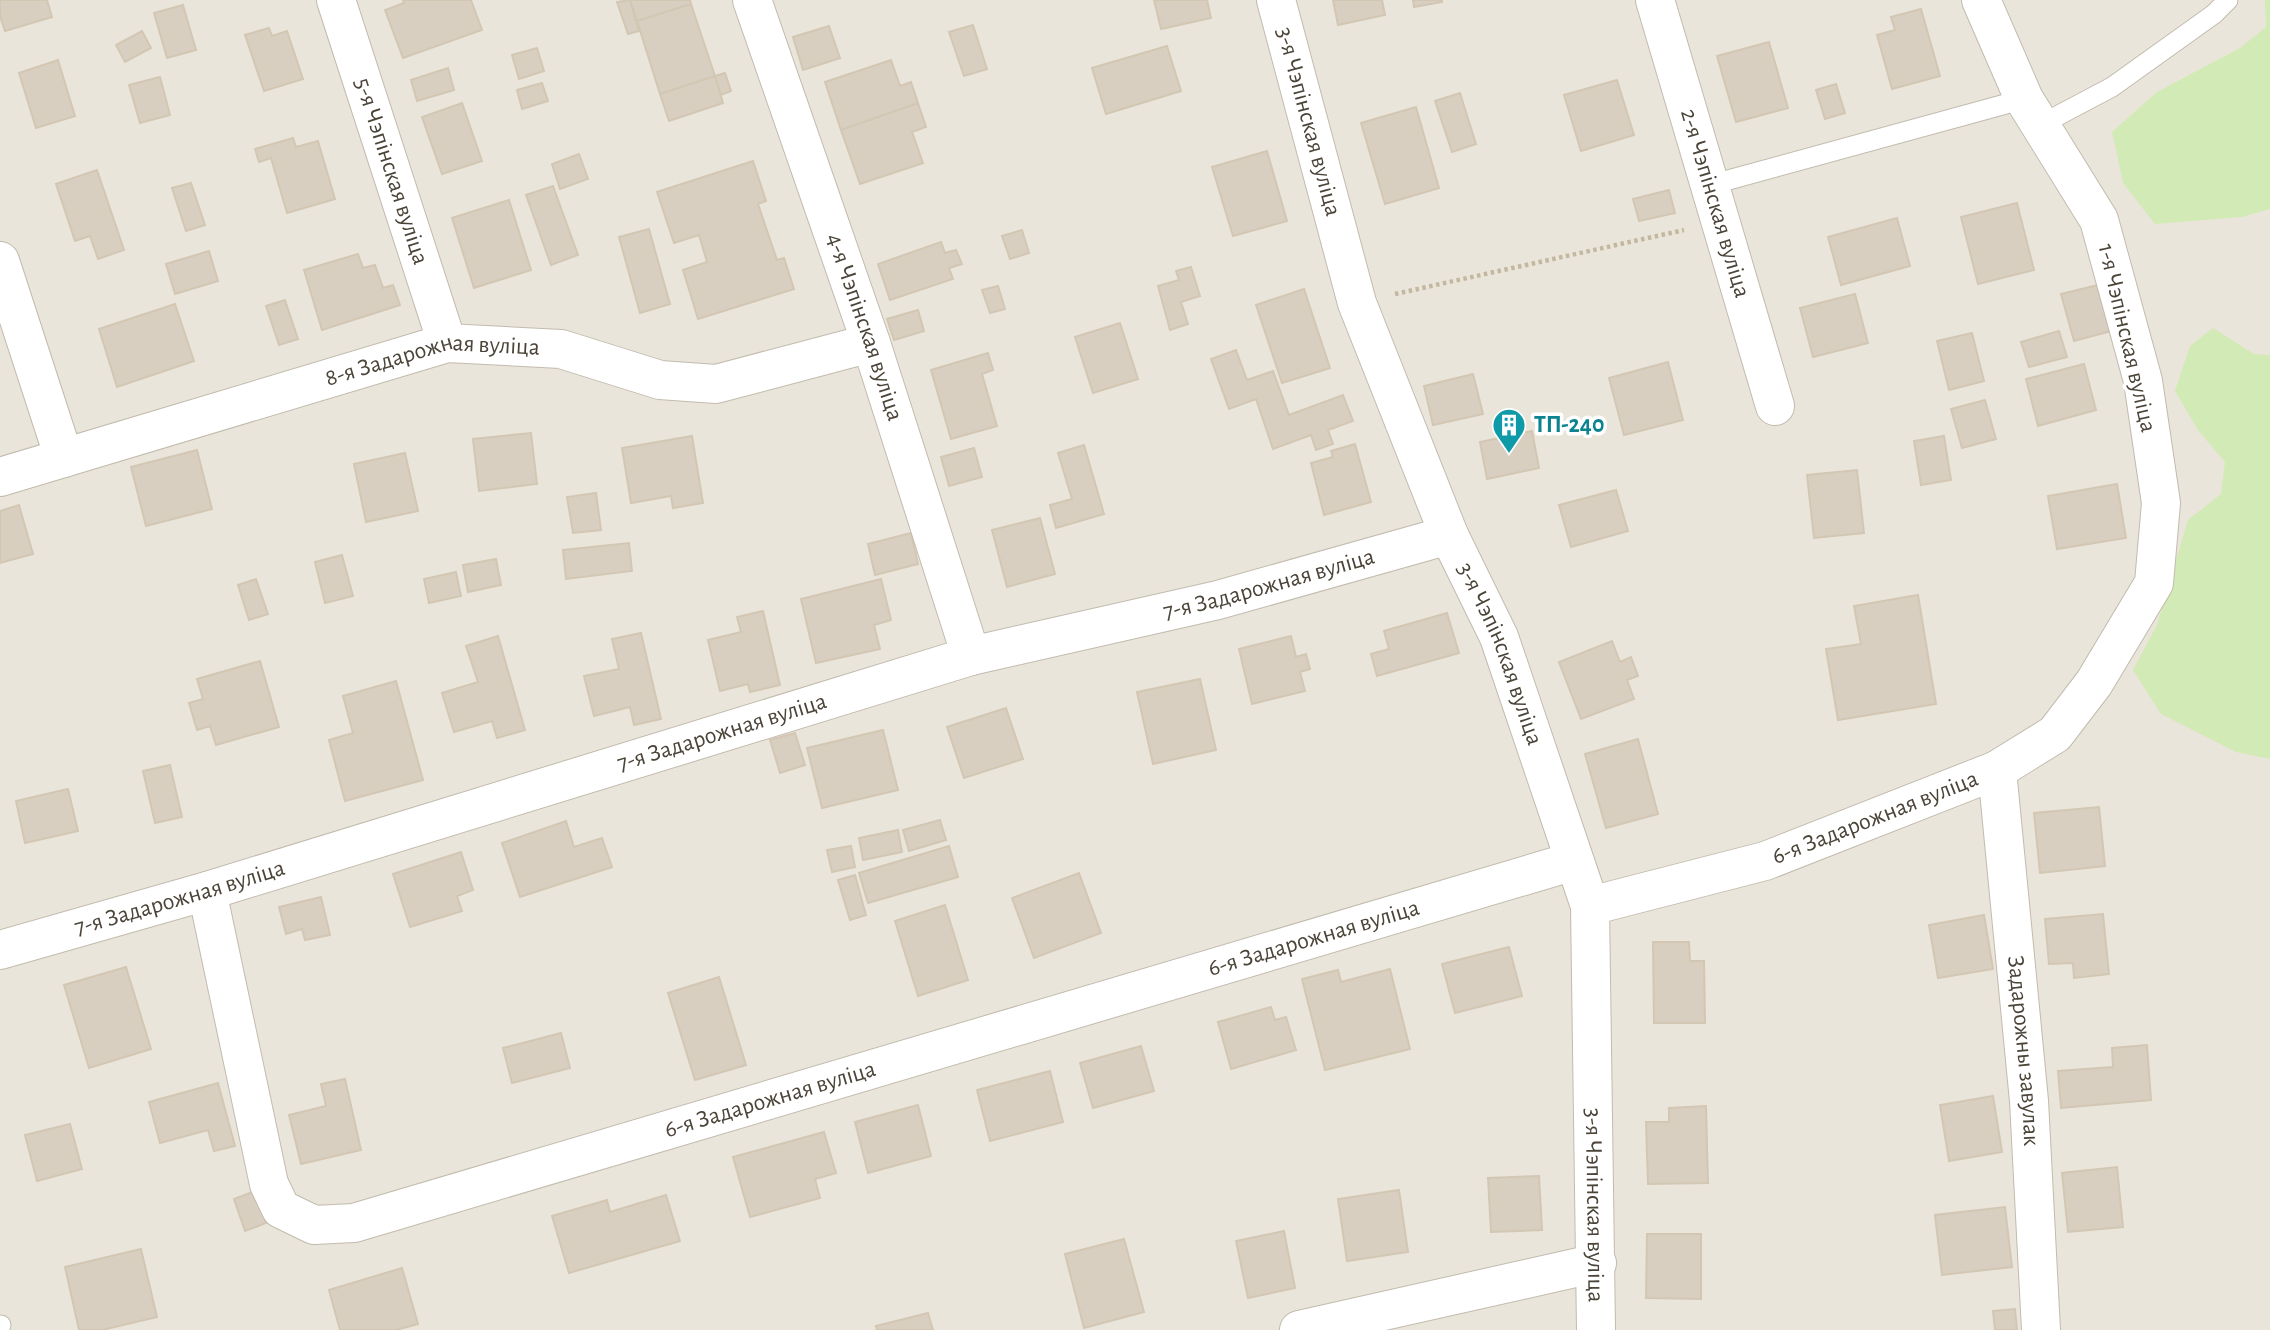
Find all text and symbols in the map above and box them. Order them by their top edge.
street label: 3-я Чэпінская вуліца [1272,25,1345,219]
street label: 5-я Чэпінская вуліца [350,75,433,268]
street label: 2-я Чэпінская вуліца [1676,106,1754,300]
street label: 4-я Чэпінская вуліца [822,230,907,424]
street label: 1-я Чэпінская вуліца [2094,241,2160,435]
street label: 8-я Задарожная вуліца [323,330,540,391]
building icon: ТП-240 [1490,406,1528,455]
place label: ТП-240 [1534,413,1604,437]
street label: 7-я Задарожная вуліца [1161,545,1377,624]
street label: 3-я Чэпінская вуліца [1453,559,1547,748]
street label: 7-я Задарожная вуліца [614,689,830,776]
street label: 6-я Задарожная вуліца [1769,767,1981,869]
street label: 7-я Задарожная вуліца [72,856,288,940]
street label: 6-я Задарожная вуліца [1205,896,1422,981]
street label: Задарожны завулак [2003,955,2043,1146]
street label: 6-я Задарожная вуліца [662,1057,879,1142]
street label: 3-я Чэпінская вуліца [1581,1108,1608,1303]

